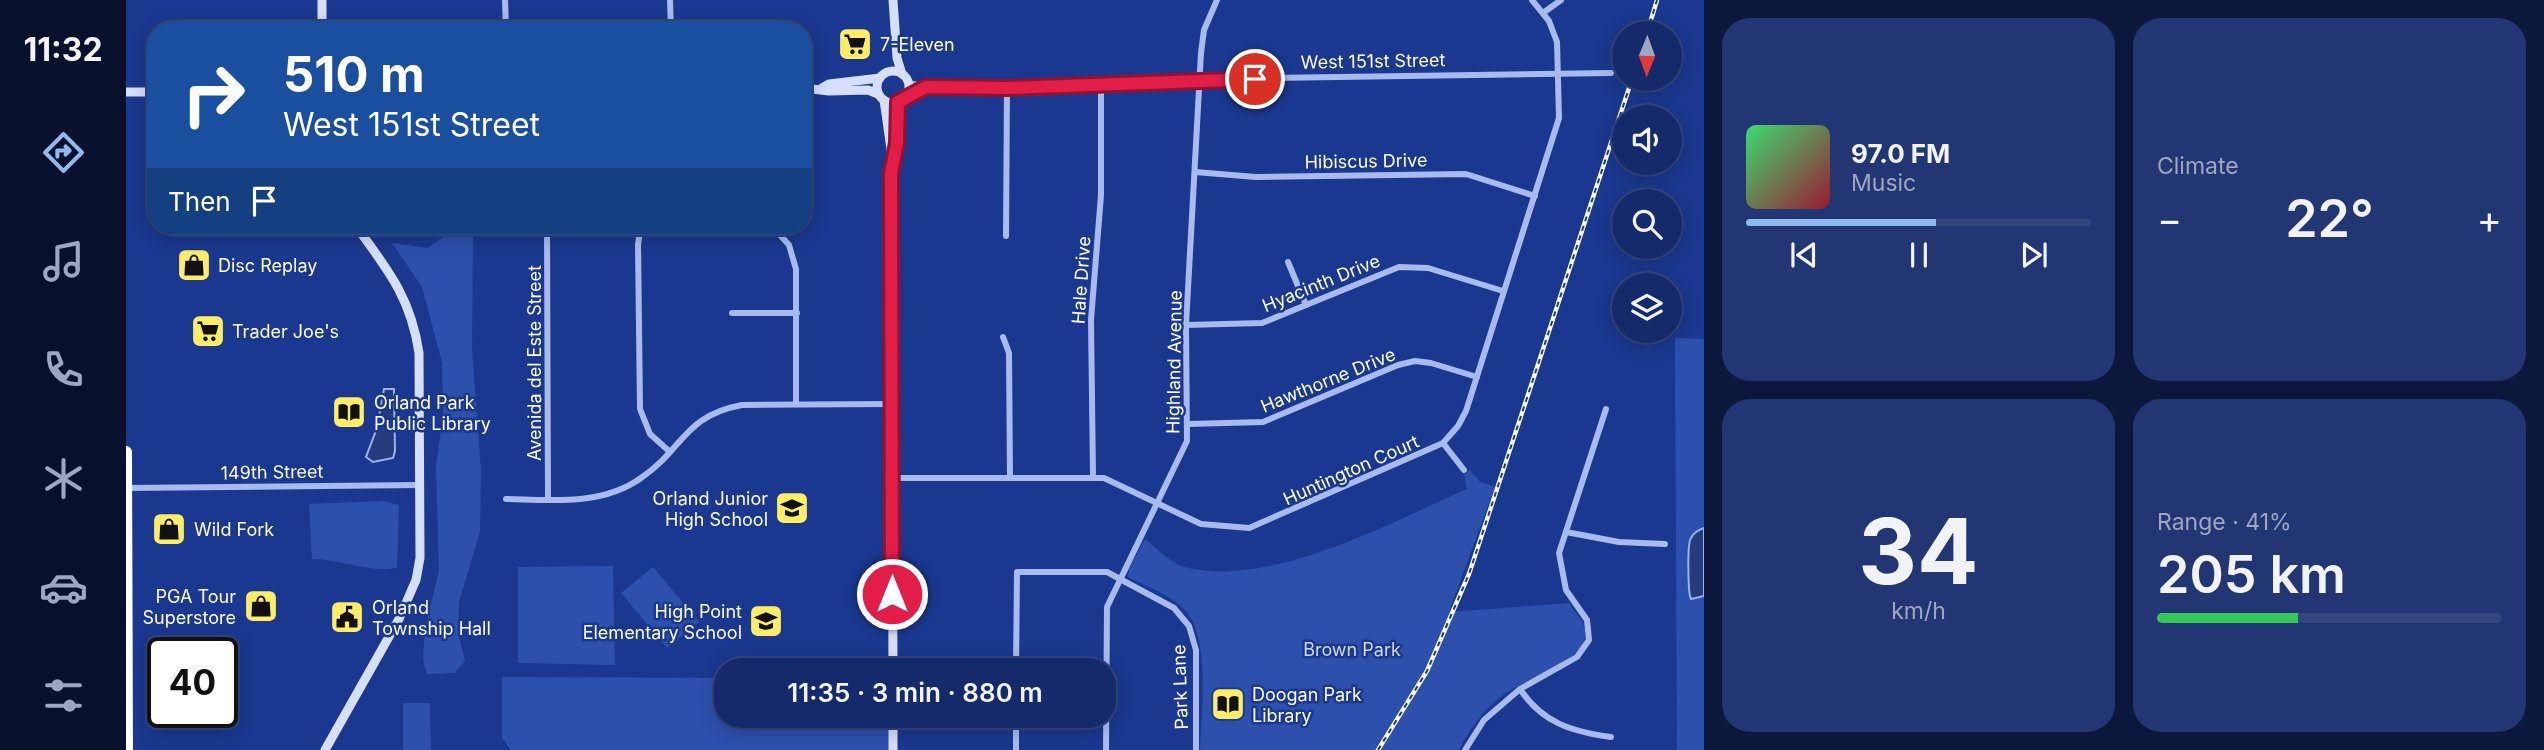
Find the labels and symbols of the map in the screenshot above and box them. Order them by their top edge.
north arrow [1612,21,1682,91]
supermarket icon: 7-Eleven [836,25,874,63]
place label: 7-Eleven [880,34,955,55]
pin [1225,49,1285,109]
street label: West 151st Street [1301,49,1446,73]
street label: Hibiscus Drive [1304,149,1428,173]
street label: Hale Drive [1067,235,1095,325]
shop icon: Disc Replay [175,246,213,284]
street label: Hyacinth Drive [1259,250,1383,316]
place label: Disc Replay [218,255,317,276]
street label: Avenida del Este Street [524,265,545,461]
street label: Highland Avenue [1162,290,1186,434]
supermarket icon: Trader Joe's [189,312,227,350]
place label: Trader Joe's [232,321,339,342]
street label: Hawthorne Drive [1258,343,1398,417]
place label: Orland Park Public Library [374,392,491,434]
library icon: Orland Park Public Library [330,393,368,431]
street label: Huntington Court [1280,431,1422,509]
street label: 149th Street [220,461,324,483]
place label: Orland Junior High School [653,488,768,530]
school or university icon: Orland Junior High School [773,489,811,527]
shop icon: Wild Fork [150,510,188,548]
place label: Wild Fork [194,519,274,540]
position arrow [855,557,929,631]
place label: PGA Tour Superstore [143,586,236,628]
shop icon: PGA Tour Superstore [242,587,280,625]
place label: Orland Township Hall [372,597,491,639]
public building icon: Orland Township Hall [328,598,366,636]
place label: High Point Elementary School [583,601,742,643]
school or university icon: High Point Elementary School [747,602,785,640]
speed limit sign: 40 [147,637,238,728]
park label: Brown Park [1303,639,1401,660]
street label: Park Lane [1168,644,1192,730]
place label: Doogan Park Library [1252,684,1362,726]
library icon: Doogan Park Library [1209,685,1247,723]

